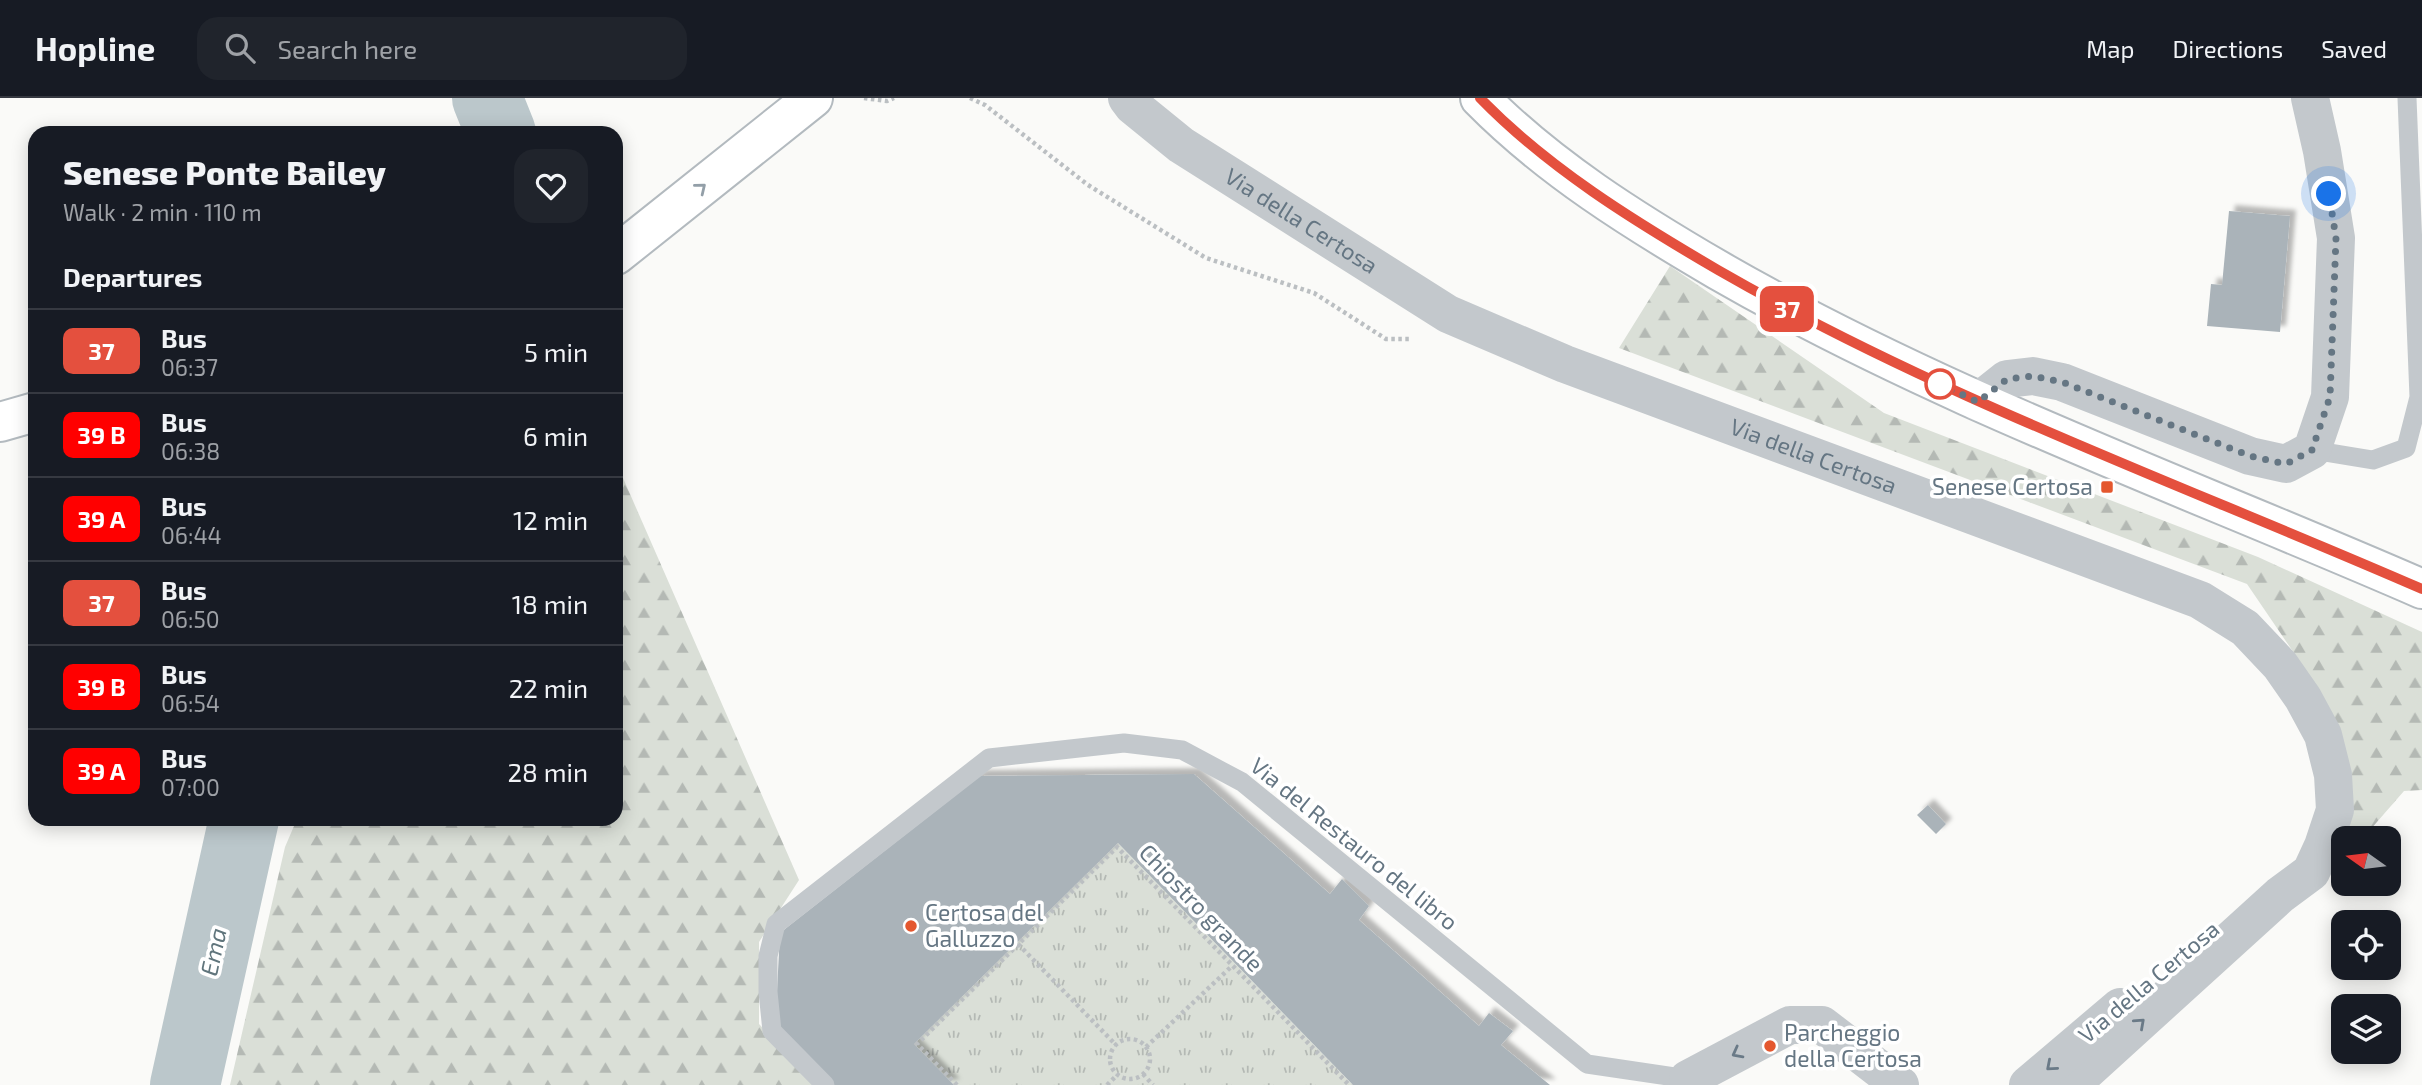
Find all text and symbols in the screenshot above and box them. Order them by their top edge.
search box [197,17,687,80]
text: Hopline [35,28,155,68]
icon: search [221,29,259,67]
text: Search here [277,33,417,64]
text: Map [2086,34,2134,63]
text: Directions [2172,34,2283,63]
text: Saved [2321,34,2387,63]
button: heart [514,149,588,223]
text: Senese Ponte Bailey [63,152,386,192]
street label: Via della Certosa [1220,161,1383,279]
your location [2311,176,2346,211]
one-way arrow [693,184,705,197]
text: Walk · 2 min · 110 m [63,198,262,226]
text: Departures [63,261,202,292]
line badge: 37 [1756,286,1818,332]
text: 37 [1774,294,1800,323]
text: Bus [161,322,207,353]
text: 37 [88,336,115,365]
text: 5 min [524,336,588,367]
text: 06:37 [161,353,218,381]
unlabelled marker [1925,369,1955,399]
text: Bus [161,406,207,437]
street label: Via della Certosa [1727,412,1901,499]
text: 39 B [77,420,126,449]
text: 6 min [523,420,588,451]
text: 06:38 [161,437,220,465]
place label: Senese Certosa [1932,472,2093,500]
marker: Senese Certosa [2099,479,2115,495]
text: Bus [161,490,207,521]
text: 39 A [77,504,126,533]
text: 12 min [513,504,588,535]
text: 06:44 [161,521,222,549]
text: Bus [161,574,207,605]
text: 37 [88,588,115,617]
text: 18 min [512,588,588,619]
text: 06:50 [161,605,220,633]
text: Bus [161,658,207,689]
text: 39 B [77,672,126,701]
text: 22 min [509,672,588,703]
text: 06:54 [161,689,220,717]
text: Bus [161,742,207,773]
street label: Via del Restauro del libro [1245,751,1464,936]
text: 39 A [77,756,126,785]
text: 28 min [507,756,588,787]
text: 07:00 [161,773,220,801]
north arrow [2331,826,2401,896]
map controls [2331,826,2401,1064]
street label: Chiostro grande [1134,838,1270,977]
place label: Certosa del Galluzzo [925,898,1043,952]
button: locate [2331,910,2401,980]
street label: Via della Certosa [2072,914,2224,1048]
marker: Certosa del Galluzzo [903,918,919,934]
water label: Ema [193,925,232,978]
button: layers [2331,994,2401,1064]
place label: Parcheggio della Certosa [1784,1018,1922,1072]
one-way arrow [2132,1018,2145,1031]
marker: Parcheggio della Certosa [1762,1038,1778,1054]
one-way arrow [1732,1045,1744,1058]
one-way arrow [2046,1058,2059,1070]

